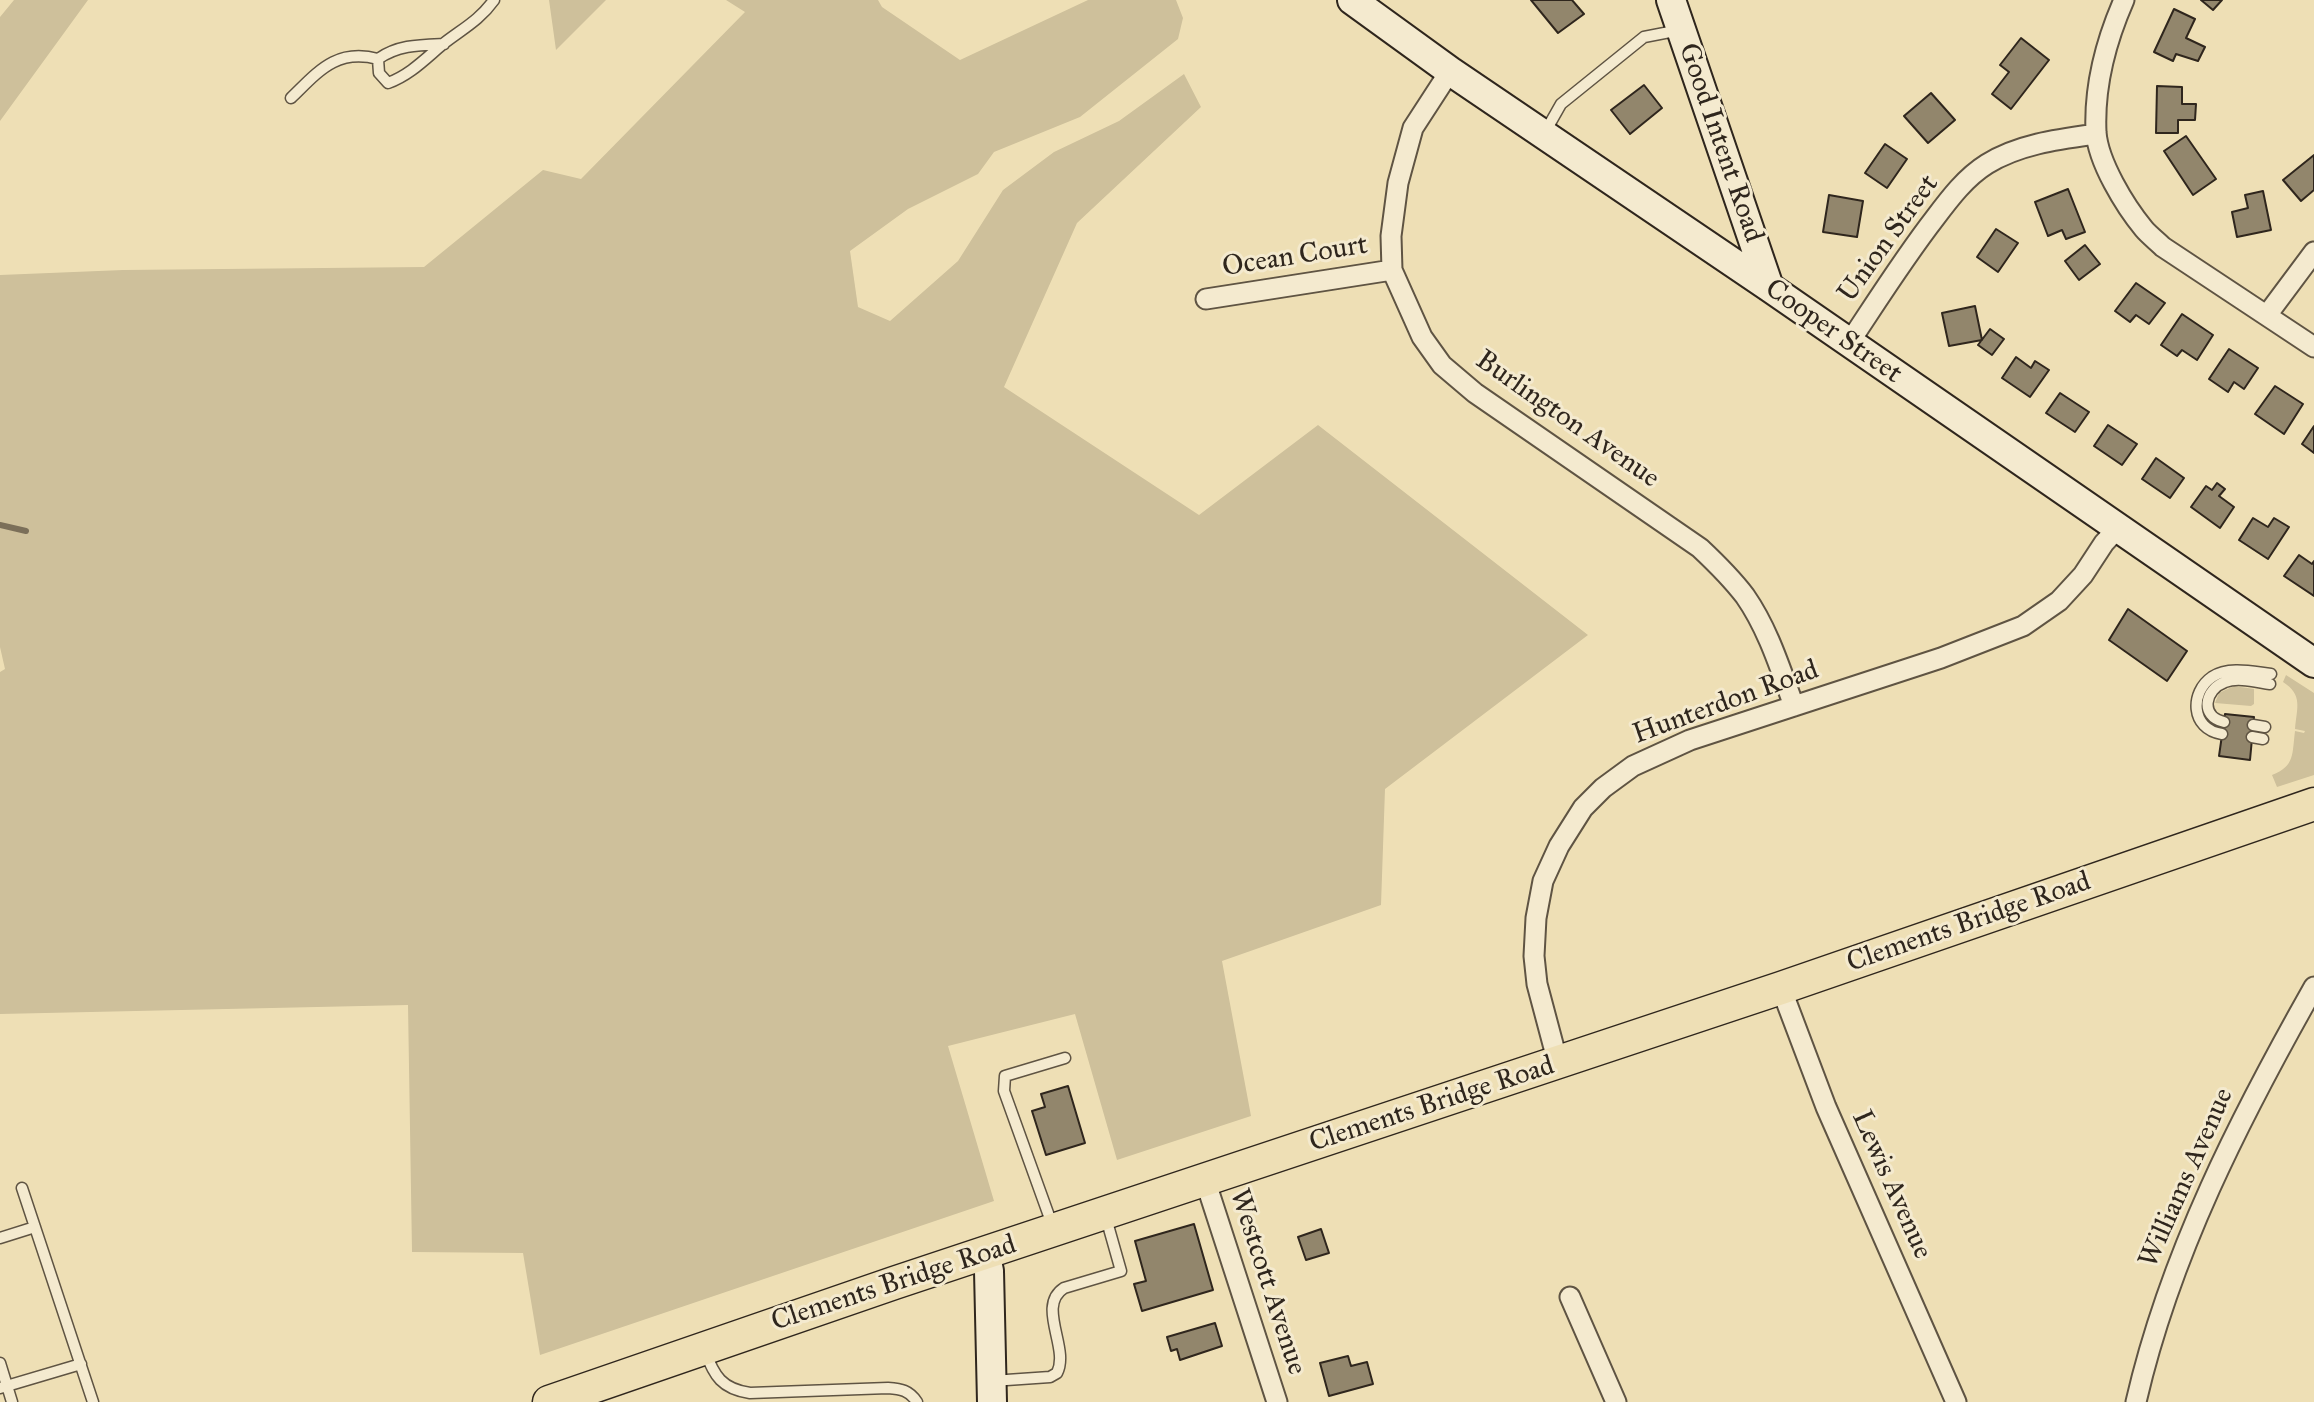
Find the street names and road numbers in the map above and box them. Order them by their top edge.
street label: Good Intent Road [1670,39,1770,247]
street label: Union Street [1832,169,1946,309]
street label: Ocean Court [1220,229,1370,285]
street label: Cooper Street [1758,272,1908,392]
street label: Burlington Avenue [1469,344,1665,496]
street label: Hunterdon Road [1629,654,1823,752]
street label: Clements Bridge Road [1843,866,2095,980]
street label: Clements Bridge Road [1305,1050,1559,1160]
street label: Williams Avenue [2132,1083,2242,1273]
street label: Lewis Avenue [1843,1106,1939,1264]
street label: Westcott Avenue [1221,1185,1313,1379]
street label: Clements Bridge Road [767,1229,1021,1339]

